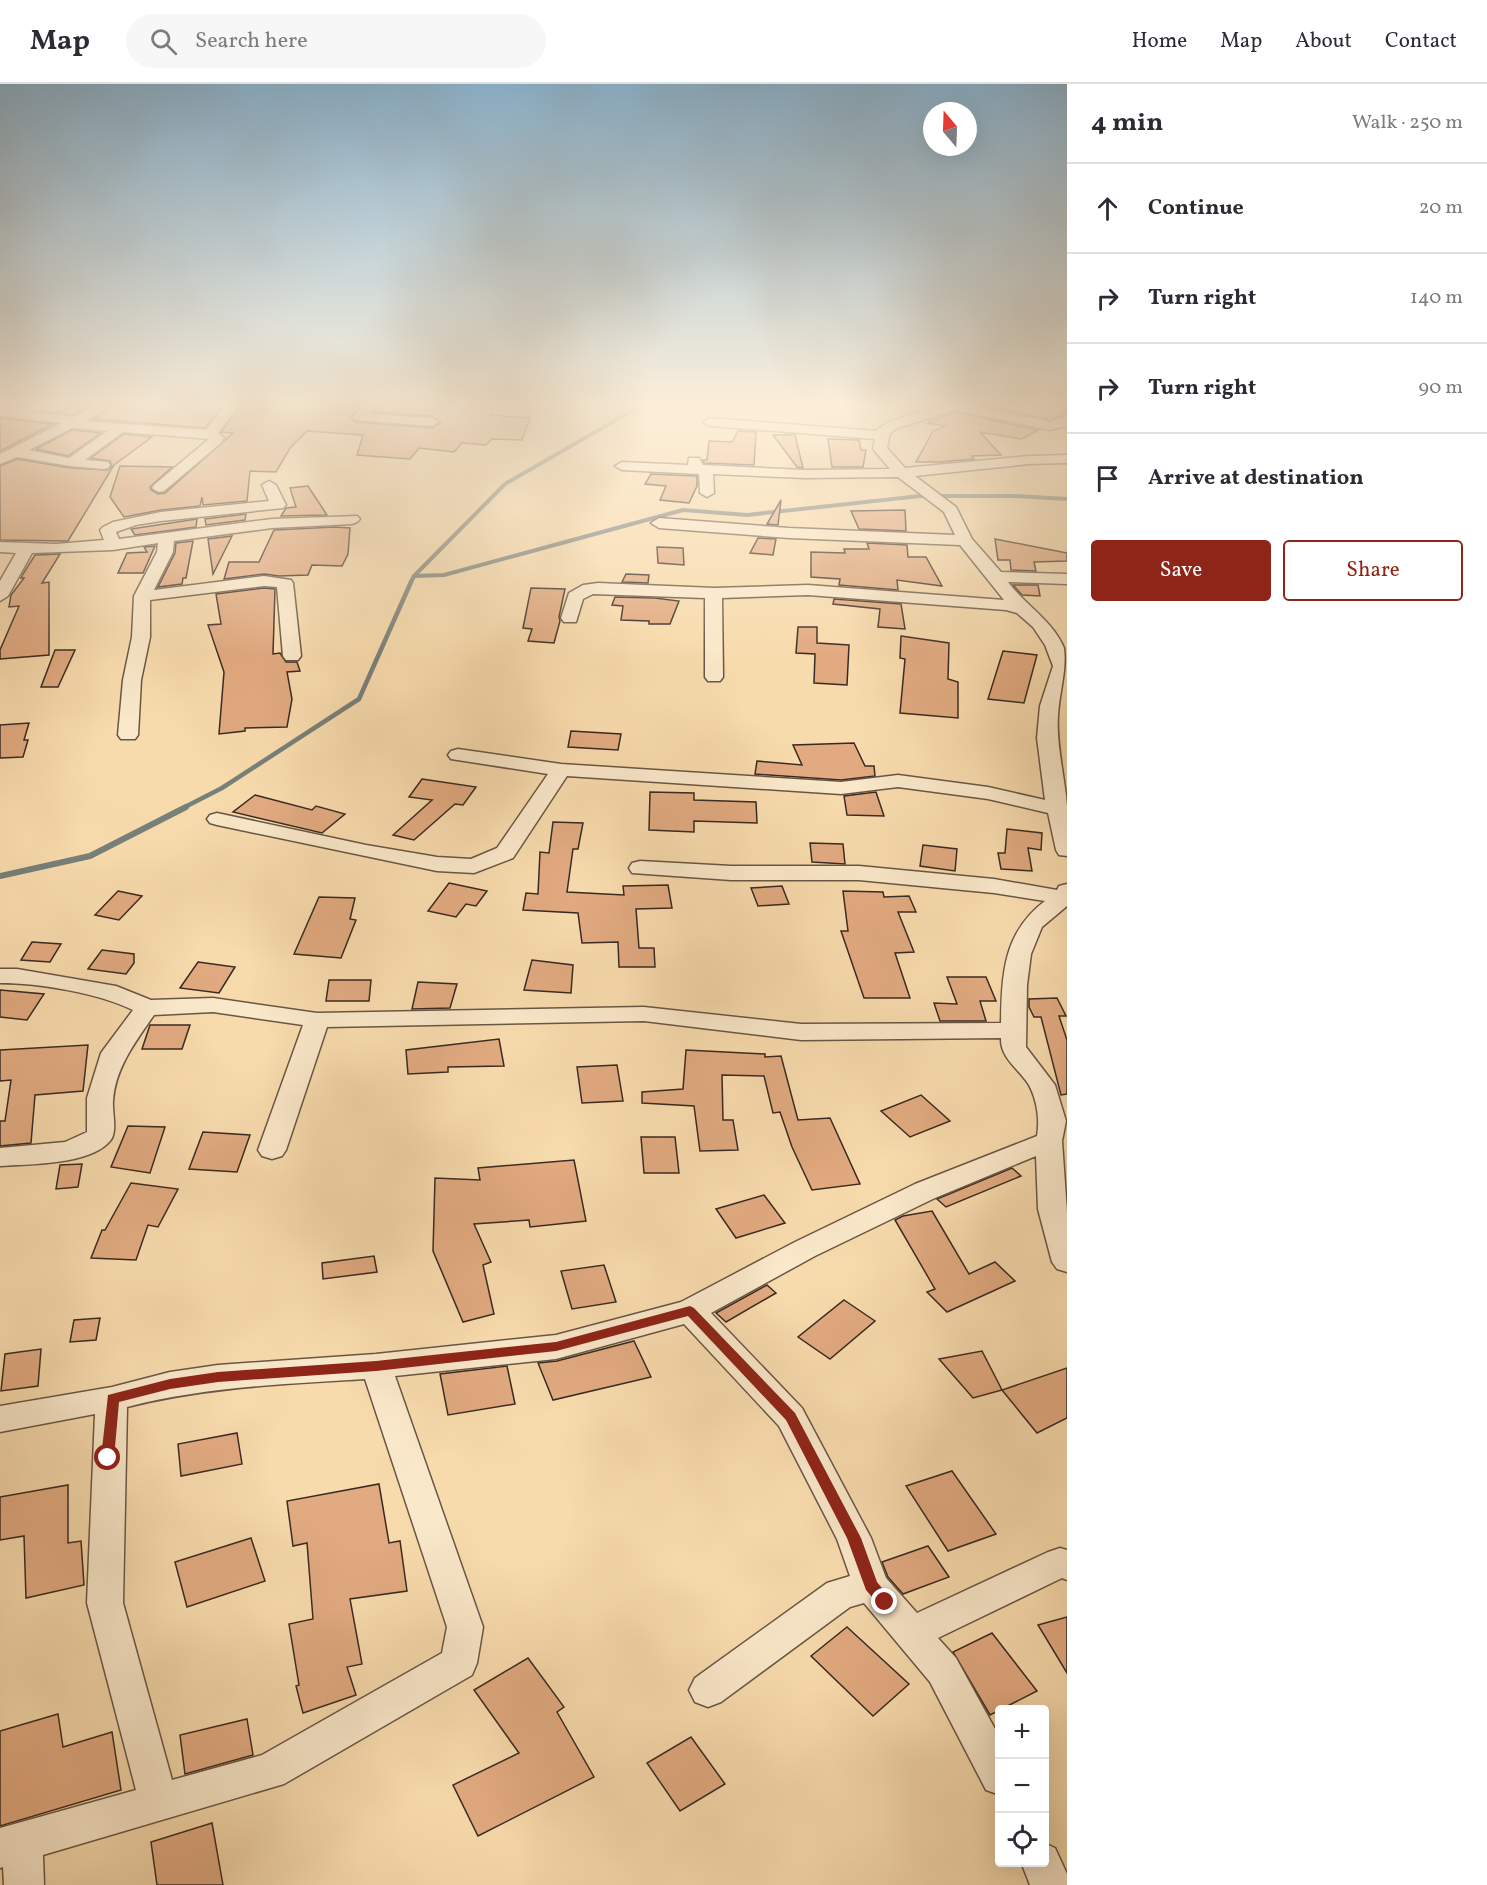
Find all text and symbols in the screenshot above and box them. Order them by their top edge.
search box [126,14,546,68]
text: Map [30,22,90,61]
icon: search [147,25,180,58]
text: Search here [195,26,308,57]
text: Home [1132,27,1187,56]
text: Map [1220,27,1262,56]
text: About [1295,27,1352,56]
text: Contact [1385,27,1457,56]
north arrow [923,102,977,156]
text: 4 min [1091,105,1163,141]
text: Walk · 250 m [1352,109,1463,137]
icon: ahead [1091,192,1124,225]
text: Continue [1148,193,1244,224]
text: 20 m [1419,194,1463,222]
icon: right [1091,282,1124,315]
text: Turn right [1148,283,1256,314]
text: 140 m [1410,284,1463,312]
icon: right [1091,372,1124,405]
text: Turn right [1148,373,1256,404]
text: 90 m [1419,374,1463,402]
icon: arrive [1091,462,1124,495]
text: Arrive at destination [1148,463,1364,494]
button: Save [1091,540,1271,601]
button: Share [1283,540,1463,601]
route start [94,1444,120,1470]
route end [871,1588,897,1614]
map controls [995,1705,1049,1867]
button: + [995,1705,1049,1759]
button: − [995,1759,1049,1813]
button: locate [995,1813,1049,1867]

